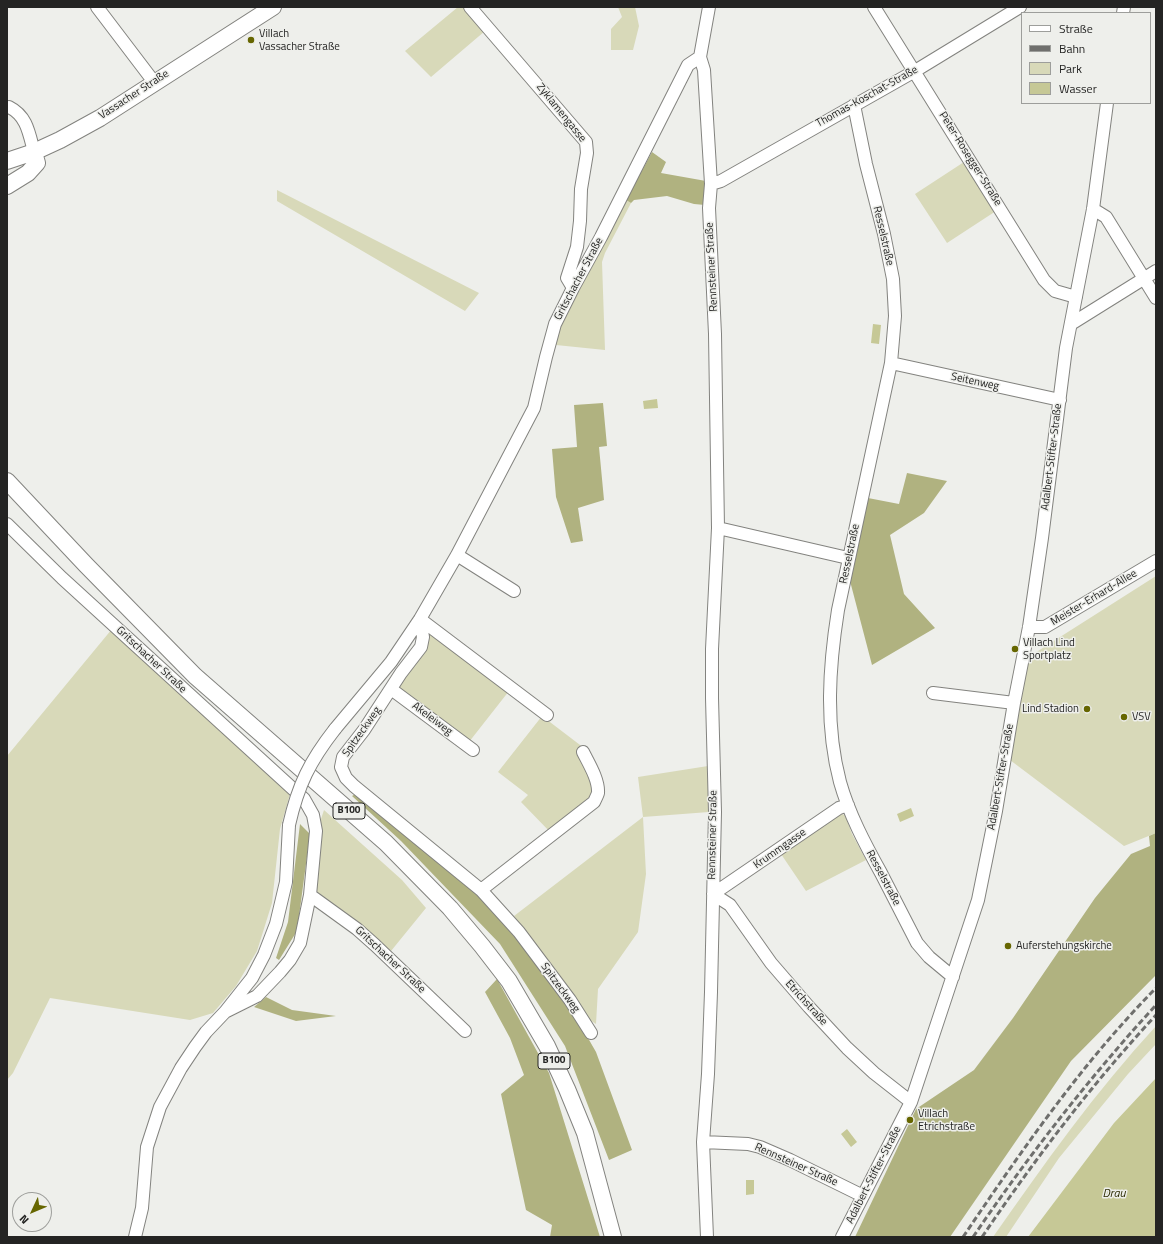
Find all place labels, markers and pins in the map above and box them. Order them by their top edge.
place label: Villach Vassacher Straße [259,27,340,53]
marker: Villach Vassacher Straße [246,35,256,45]
place label: Villach Lind Sportplatz [1023,636,1075,662]
marker: Villach Lind Sportplatz [1010,644,1020,654]
place label: Lind Stadion [1022,702,1079,716]
marker: Lind Stadion [1082,704,1092,714]
place label: VSV [1132,710,1151,724]
marker: VSV [1119,712,1129,722]
place label: Auferstehungskirche [1016,939,1112,953]
marker: Auferstehungskirche [1003,941,1013,951]
place label: Villach Etrichstraße [918,1107,975,1133]
marker: Villach Etrichstraße [905,1115,915,1125]

